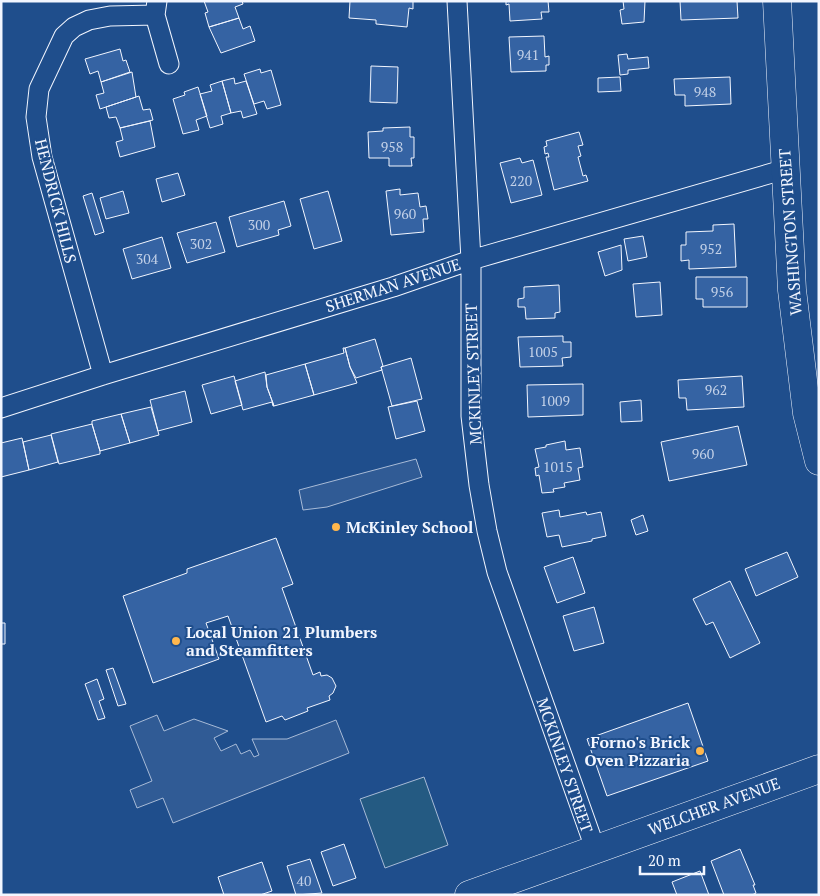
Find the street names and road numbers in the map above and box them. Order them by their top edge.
street label: HENDRICK HILLS [30,136,82,266]
street label: WASHINGTON STREET [773,148,807,316]
street label: SHERMAN AVENUE [322,253,464,317]
street label: MCKINLEY STREET [460,303,486,445]
street label: MCKINLEY STREET [532,695,598,835]
street label: WELCHER AVENUE [645,772,783,840]

